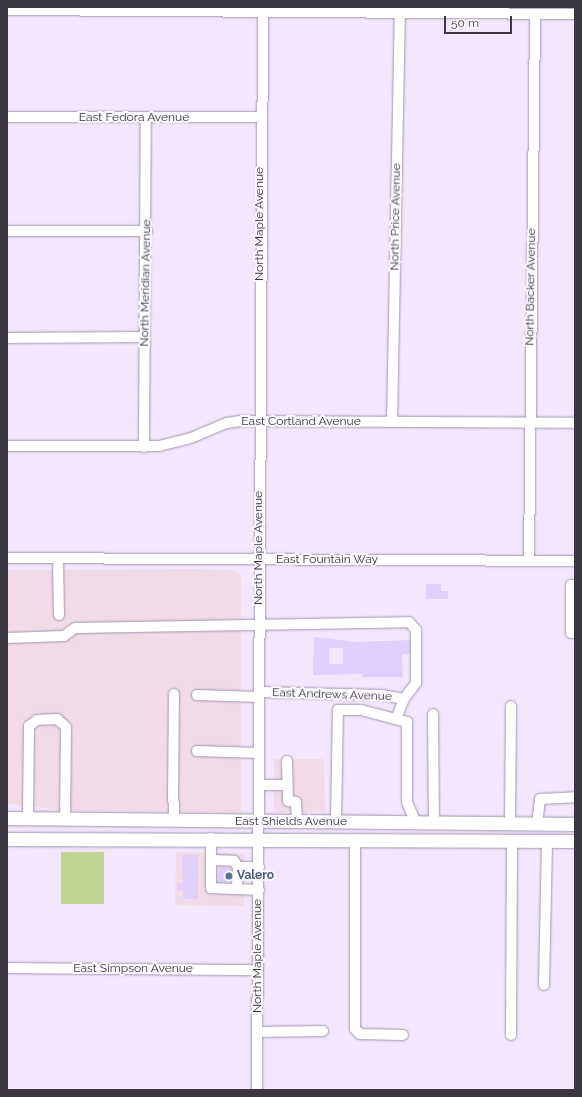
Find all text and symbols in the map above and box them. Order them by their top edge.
scale bar [446,8,514,34]
text: 50 m [451,16,479,30]
street label: East Fedora Avenue [79,111,189,125]
street label: North Price Avenue [388,163,404,271]
street label: North Maple Avenue [253,167,267,281]
street label: North Meridian Avenue [138,219,154,347]
street label: North Backer Avenue [523,228,539,346]
street label: East Cortland Avenue [241,415,361,429]
street label: North Maple Avenue [252,491,266,605]
street label: East Fountain Way [276,553,378,567]
street label: East Andrews Avenue [271,686,393,704]
street label: East Shields Avenue [235,815,347,829]
place label: Valero [237,869,274,883]
marker: Valero [224,871,234,881]
street label: North Maple Avenue [251,899,265,1013]
street label: East Simpson Avenue [73,962,193,976]

